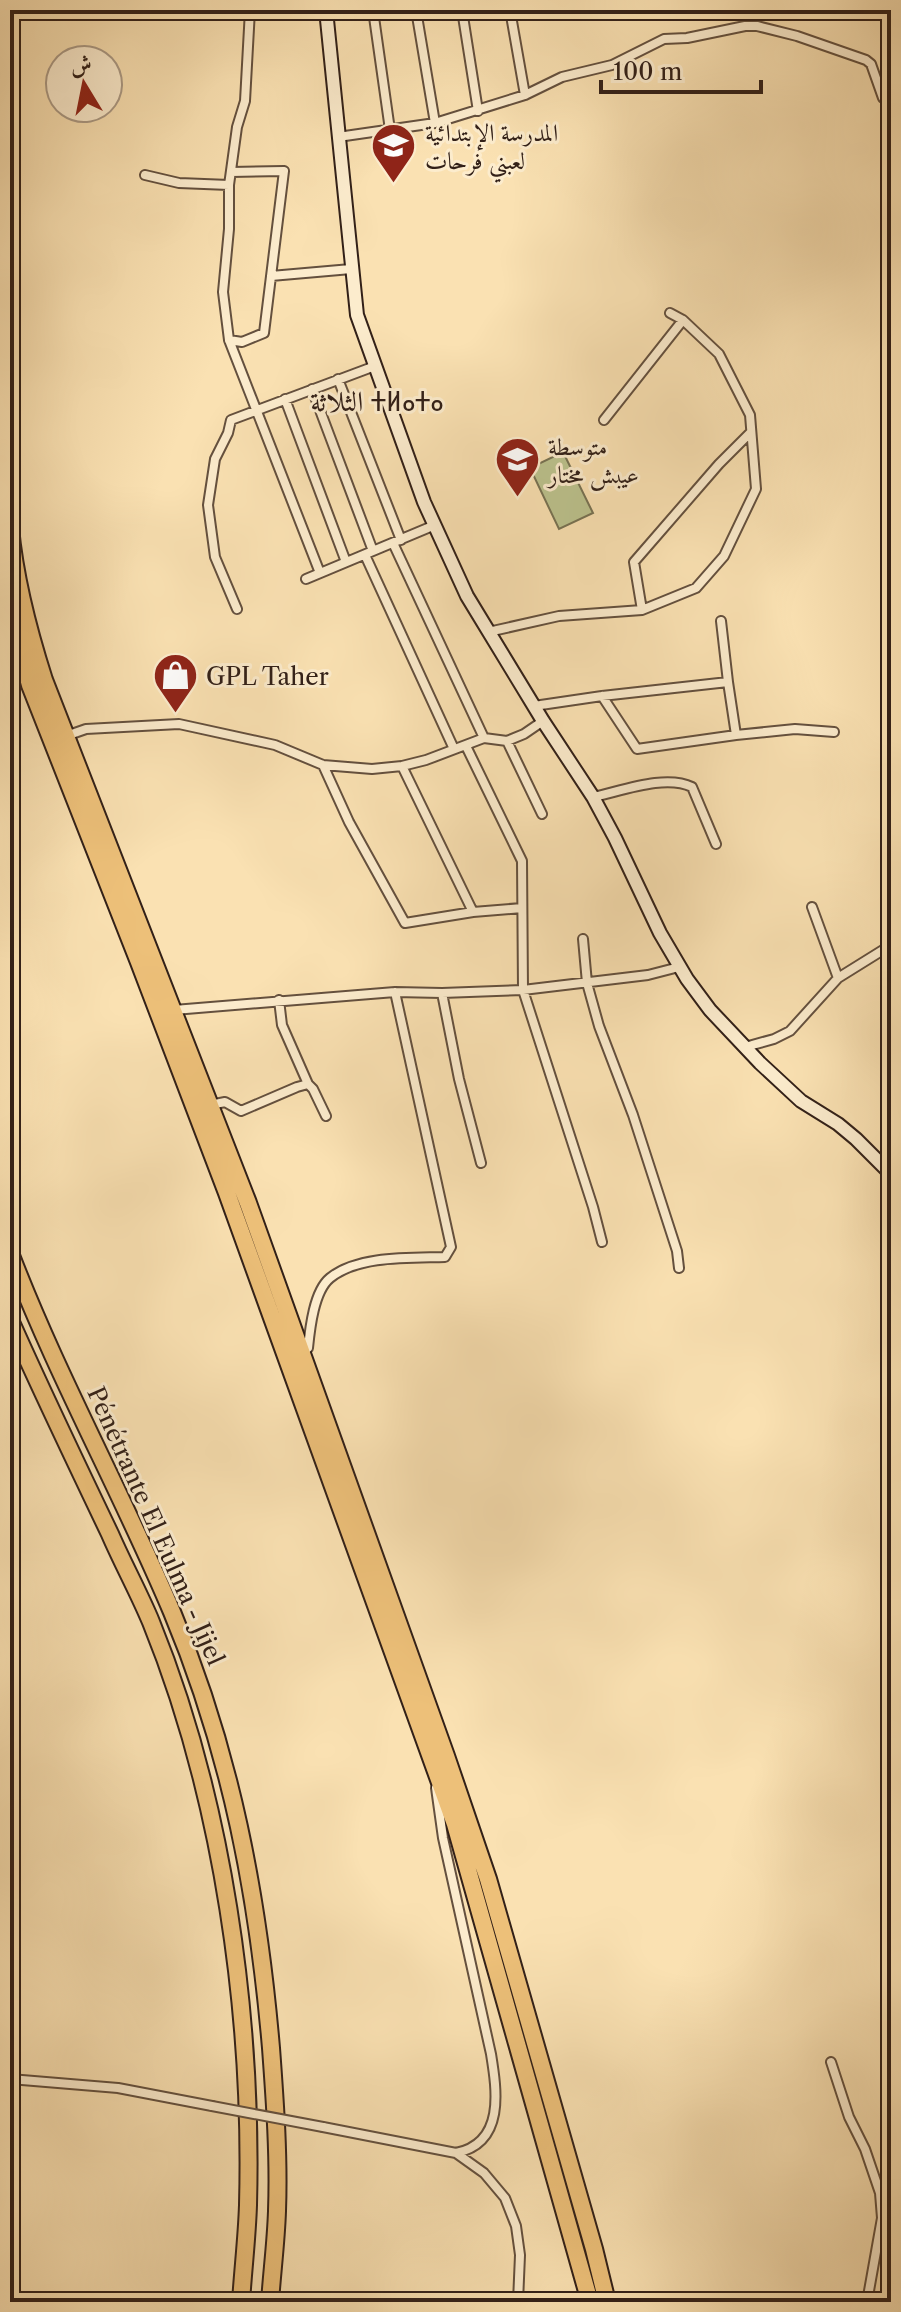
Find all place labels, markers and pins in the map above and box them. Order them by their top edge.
place label: المدرسة الإبتدائية لعبني فرحات [425,118,558,183]
school or university icon: المدرسة الإبتدائية لعبني فرحات [370,122,418,185]
place label: متوسطة عيبش مختار [546,432,639,491]
school or university icon: متوسطة عيبش مختار [493,436,541,499]
shop icon: GPL Taher [151,652,199,715]
place label: GPL Taher [206,662,329,691]

